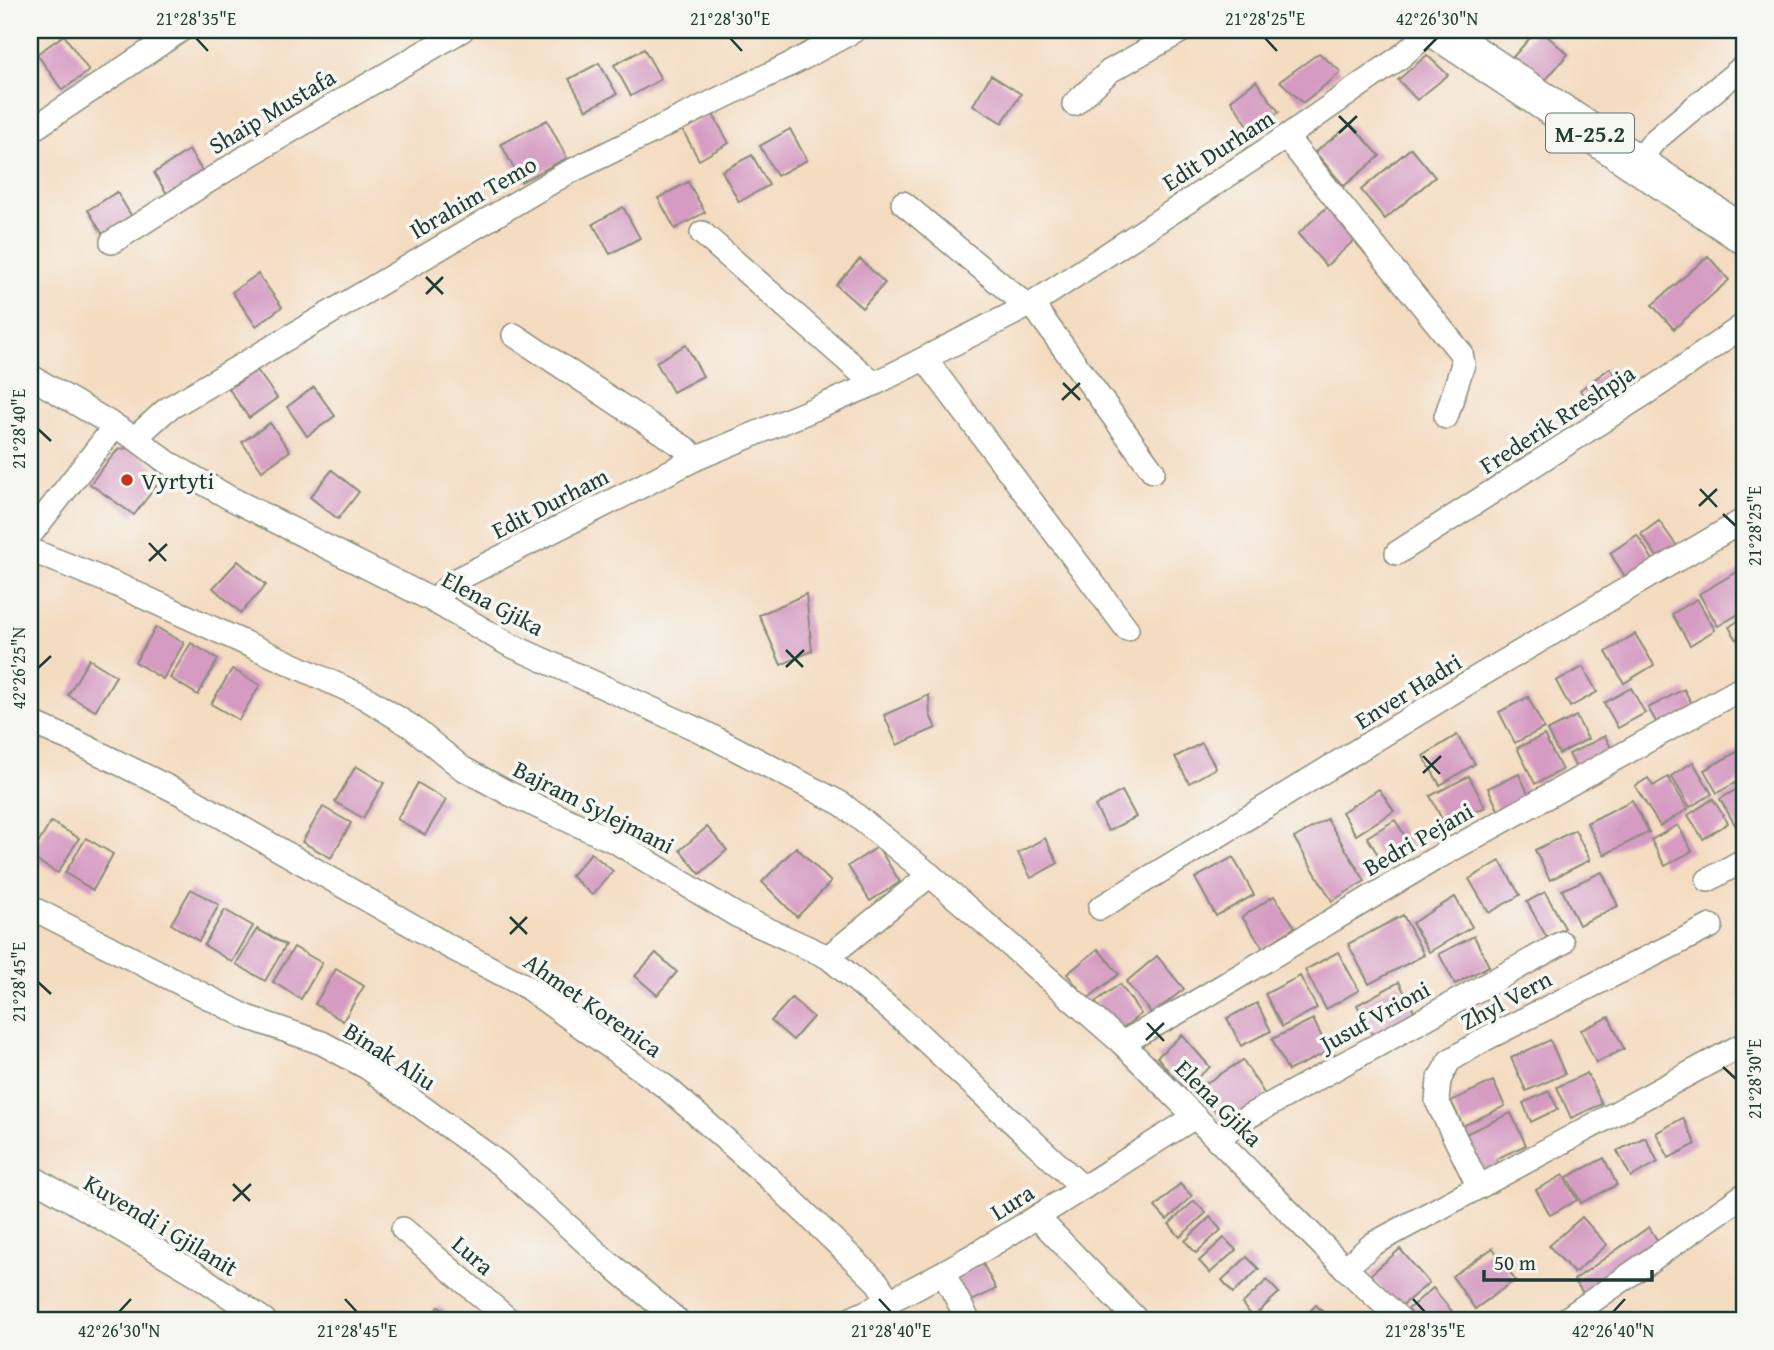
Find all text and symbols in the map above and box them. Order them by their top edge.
text: 21°28'35"E [156,5,236,32]
text: 21°28'30"E [690,5,770,32]
text: 21°28'25"E [1225,5,1305,32]
text: 42°26'30"N [1396,5,1479,32]
street label: Shaip Mustafa [202,59,343,163]
street label: Edit Durham [1155,100,1281,199]
road number: M-25.2 [1546,114,1634,152]
street label: Ibrahim Temo [403,146,543,248]
street label: Frederik Rreshpja [1472,355,1642,482]
text: 21°28'40"E [5,389,32,469]
street label: Edit Durham [485,458,615,547]
place label: Vyrtyti [141,463,214,498]
marker: Vyrtyti [119,472,135,488]
text: 21°28'25"E [1741,486,1768,566]
street label: Elena Gjika [436,561,551,645]
text: 42°26'25"N [5,626,32,709]
street label: Enver Hadri [1348,644,1468,738]
street label: Bajram Sylejmani [507,751,681,863]
street label: Bedri Pejani [1357,793,1480,885]
text: 21°28'45"E [5,942,32,1022]
street label: Ahmet Korenica [517,944,670,1066]
street label: Zhyl Vern [1454,961,1558,1039]
street label: Jusuf Vrioni [1311,971,1437,1062]
street label: Binak Aliu [337,1013,443,1099]
text: 21°28'30"E [1741,1039,1768,1119]
street label: Elena Gjika [1167,1051,1271,1155]
street label: Kuvendi i Gjilanit [77,1165,245,1285]
street label: Lura [983,1175,1041,1229]
street label: Lura [444,1227,502,1284]
scale bar [1484,1238,1652,1282]
text: 50 m [1494,1247,1536,1278]
text: 42°26'30"N [78,1317,161,1344]
text: 21°28'45"E [317,1317,397,1344]
text: 21°28'40"E [851,1317,931,1344]
text: 21°28'35"E [1385,1317,1465,1344]
text: 42°26'40"N [1572,1317,1655,1344]

